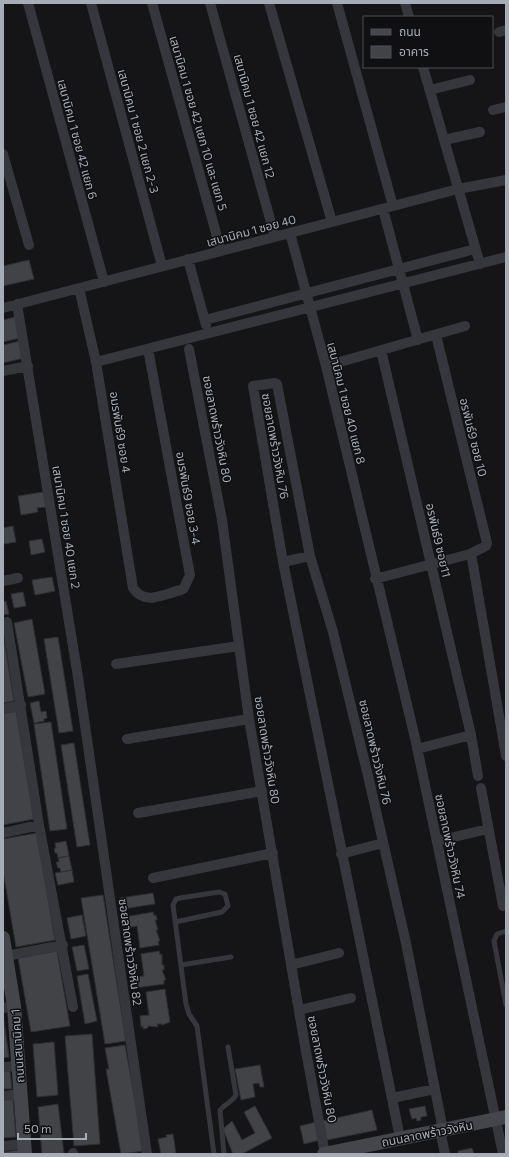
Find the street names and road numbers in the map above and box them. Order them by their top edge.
street label: เสนานิคม 1 ซอย 42 แยก 10 และ แยก 5 [167,34,231,212]
street label: เสนานิคม 1 ซอย 42 แยก 12 [232,52,278,180]
street label: เสนานิคม 1 ซอย 2 แยก 2-3 [116,67,162,195]
street label: เสนานิคม 1 ซอย 42 แยก 6 [55,77,101,201]
street label: เสนานิคม 1 ซอย 40 [205,211,298,249]
street label: เสนานิคม 1 ซอย 40 แยก 8 [325,341,369,465]
street label: ซอยลาดพร้าววังหิน 80 [201,374,235,484]
street label: อมรพันธ์9 ซอย 4 [108,390,134,474]
street label: ซอยลาดพร้าววังหิน 76 [260,392,292,500]
street label: อรพันธ์9 ซอย 10 [457,396,491,478]
street label: อมรพันธ์9 ซอย 3-4 [174,450,204,546]
street label: เสนานิคม 1 ซอย 40 แยก 2 [50,464,84,590]
street label: อรพันธ์9 ซอย11 [424,502,454,578]
street label: ซอยลาดพร้าววังหิน 80 [253,695,283,805]
street label: ซอยลาดพร้าววังหิน 76 [357,698,395,806]
street label: ซอยลาดพร้าววังหิน 74 [433,792,469,900]
street label: ซอยลาดพร้าววังหิน 82 [117,898,145,1007]
street label: ถนนเสนานิคม 1 [7,1009,27,1083]
street label: ซอยลาดพร้าววังหิน 80 [306,1014,340,1124]
street label: ถนนลาดพร้าววังหิน [380,1117,474,1149]

